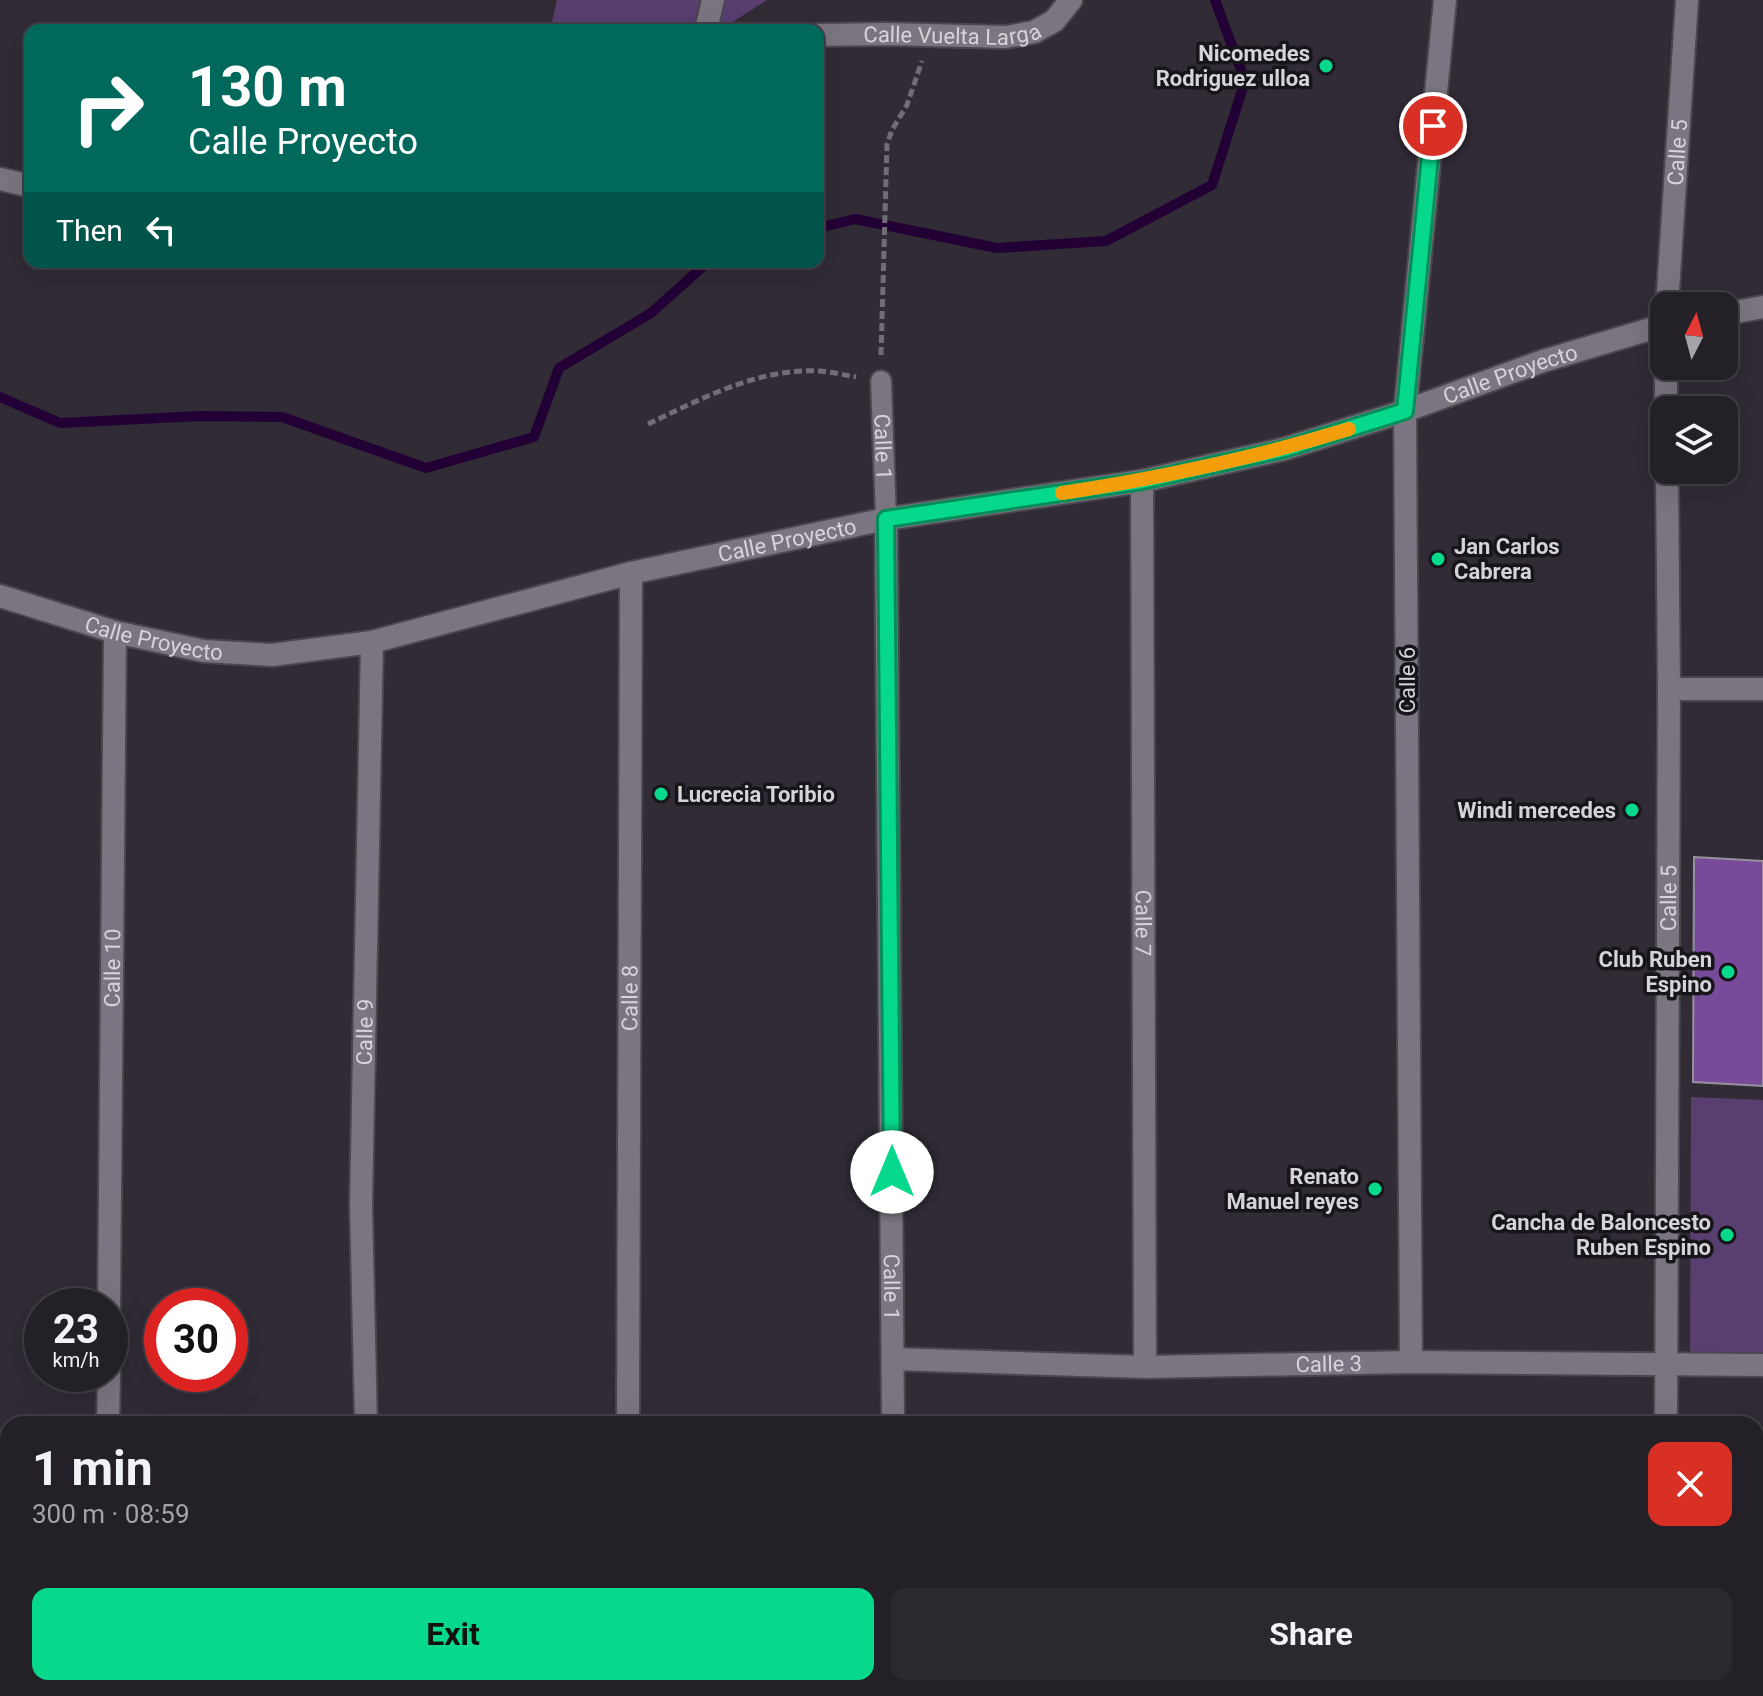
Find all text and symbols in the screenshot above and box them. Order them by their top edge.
street label: Calle Vuelta Larga [863,19,1046,50]
place label: Nicomedes Rodriguez ulloa [1156,41,1310,91]
text: 130 m [188,54,347,120]
icon: right [56,56,160,160]
marker: Nicomedes Rodriguez ulloa [1317,57,1335,75]
pin [1399,92,1467,160]
icon: arrive [1411,104,1455,148]
street label: Calle 5 [1663,118,1692,186]
text: Calle Proyecto [188,121,418,163]
icon: left [139,208,183,252]
text: Then [56,213,123,248]
north arrow [1650,292,1738,380]
map controls [1650,292,1738,484]
street label: Calle Proyecto [1440,339,1580,409]
button: layers [1650,396,1738,484]
street label: Calle 1 [869,413,897,481]
street label: Calle Proyecto [716,514,859,567]
place label: Jan Carlos Cabrera [1454,534,1560,584]
marker: Jan Carlos Cabrera [1429,550,1447,568]
street label: Calle Proyecto [82,611,224,665]
street label: Calle 6 [1395,647,1420,713]
place label: Lucrecia Toribio [677,782,835,807]
marker: Lucrecia Toribio [652,785,670,803]
place label: Windi mercedes [1457,798,1616,823]
marker: Windi mercedes [1623,801,1641,819]
street label: Calle 5 [1656,865,1681,931]
street label: Calle 7 [1130,890,1156,956]
street label: Calle 10 [100,928,125,1008]
place label: Club Ruben Espino [1599,947,1712,997]
marker: Club Ruben Espino [1719,963,1737,981]
street label: Calle 8 [617,965,643,1031]
street label: Calle 9 [352,999,378,1066]
position arrow [850,1130,934,1214]
place label: Renato Manuel reyes [1226,1164,1359,1214]
marker: Renato Manuel reyes [1366,1180,1384,1198]
place label: Cancha de Baloncesto Ruben Espino [1491,1210,1711,1260]
marker: Cancha de Baloncesto Ruben Espino [1718,1226,1736,1244]
street label: Calle 1 [879,1254,904,1320]
speed limit sign: 30 [144,1288,248,1392]
text: 23 [53,1306,99,1353]
text: km/h [53,1348,99,1372]
street label: Calle 3 [1295,1351,1362,1377]
text: 1 min [32,1440,153,1497]
button: close [1648,1442,1732,1526]
text: 300 m · 08:59 [32,1499,190,1529]
button: Exit [32,1588,874,1680]
button: Share [890,1588,1732,1680]

